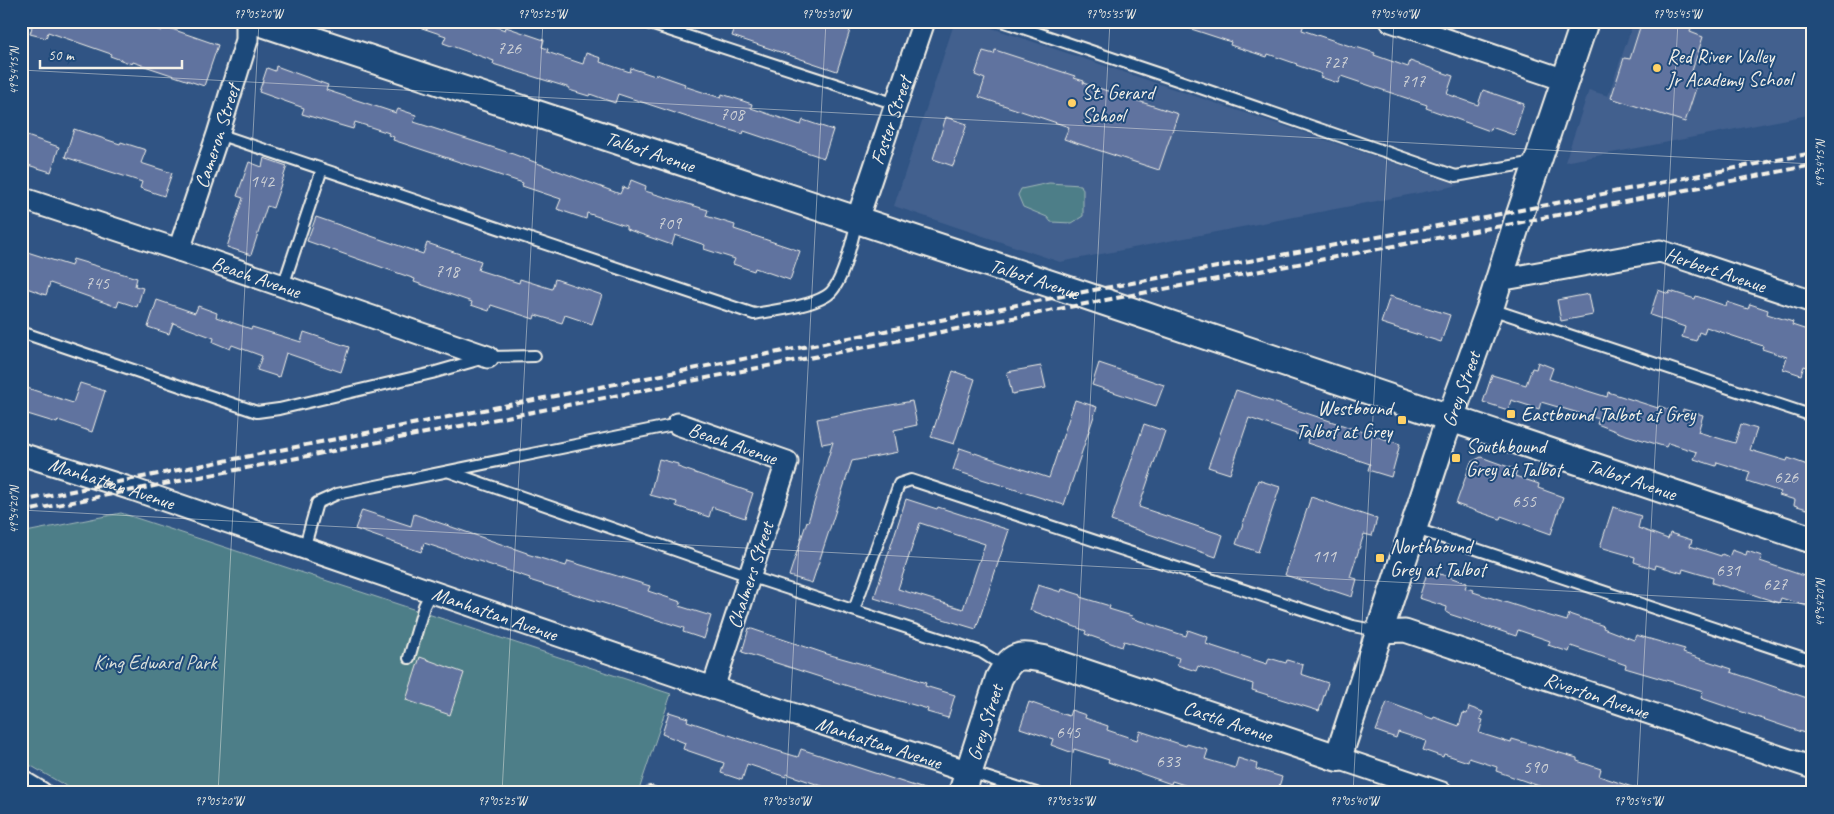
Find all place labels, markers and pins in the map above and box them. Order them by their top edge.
place label: Red River Valley Jr Academy School [1666,44,1796,92]
marker: Red River Valley Jr Academy School [1651,62,1663,74]
place label: St. Gerard School [1082,80,1157,128]
marker: St. Gerard School [1066,97,1078,109]
place label: Westbound Talbot at Grey [1295,396,1395,444]
place label: Eastbound Talbot at Grey [1521,402,1696,427]
marker: Eastbound Talbot at Grey [1505,408,1517,420]
marker: Westbound Talbot at Grey [1396,414,1408,426]
place label: Southbound Grey at Talbot [1466,434,1565,482]
marker: Southbound Grey at Talbot [1450,452,1462,464]
place label: Northbound Grey at Talbot [1390,534,1489,582]
marker: Northbound Grey at Talbot [1374,552,1386,564]

